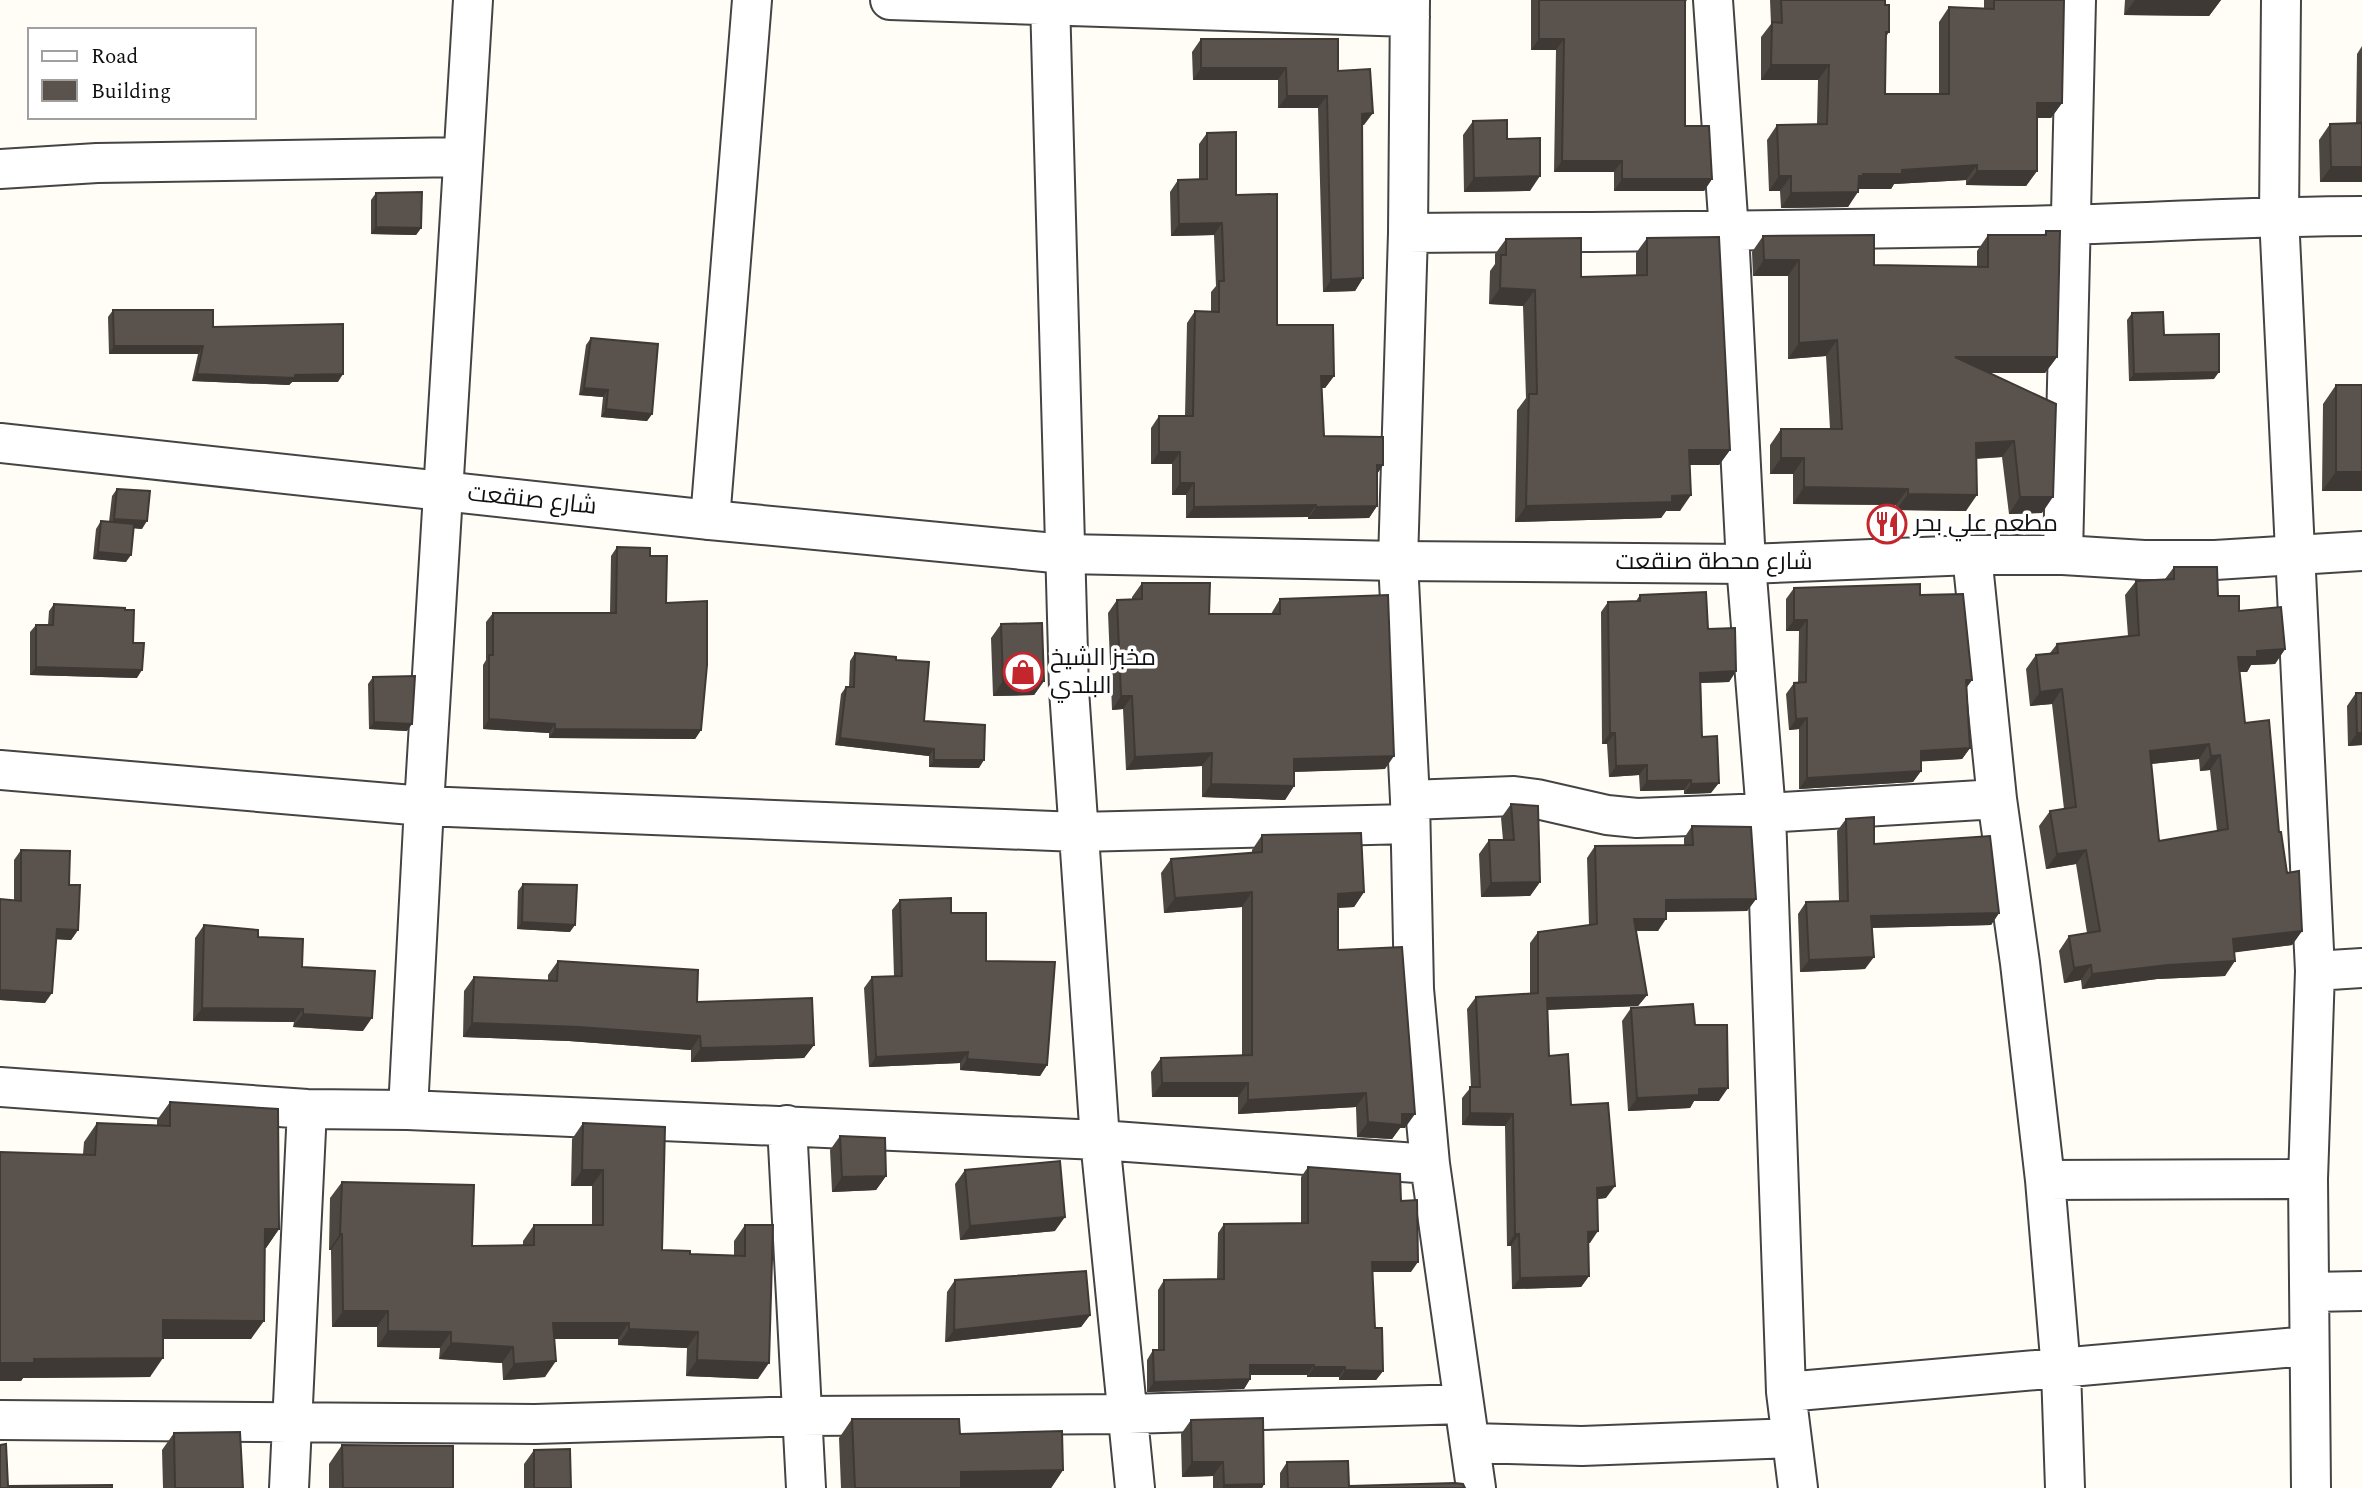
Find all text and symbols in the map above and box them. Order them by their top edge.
legend [28,28,256,119]
text: Road [91,41,138,73]
text: Building [91,76,171,108]
street label: شارع صنقعت [466,475,598,525]
restaurant icon: مطعم علي بحر [1866,503,1908,545]
place label: مطعم علي بحر [1912,506,2058,542]
street label: شارع محطة صنقعت [1615,544,1813,580]
place label: مخبز الشيخ البلدي [1050,640,1156,704]
shop icon: مخبز الشيخ البلدي [1002,651,1044,693]

